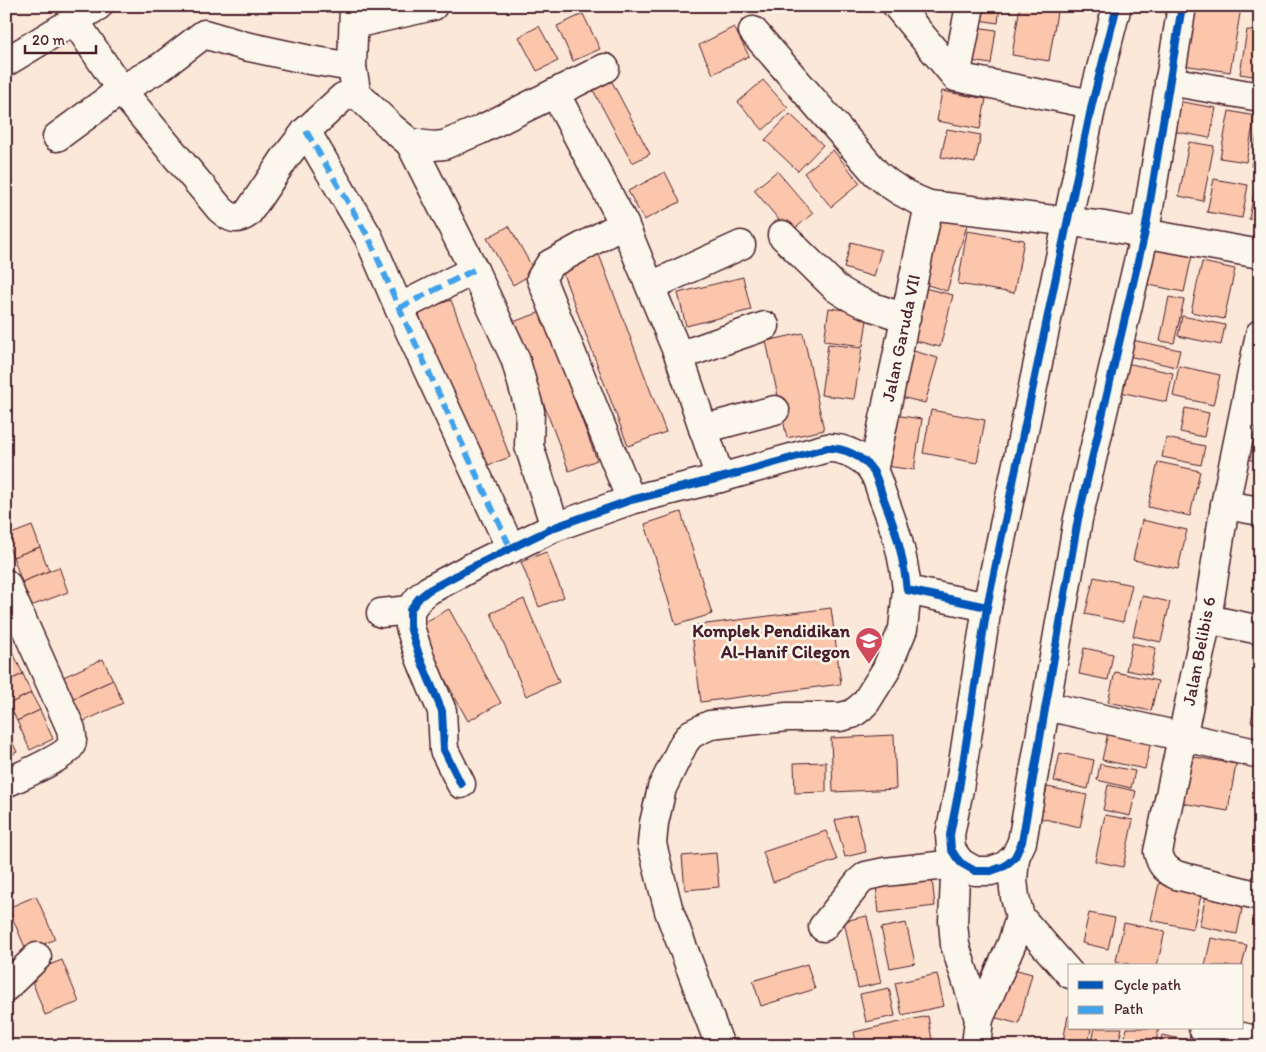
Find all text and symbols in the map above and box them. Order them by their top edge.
scale bar [25,22,96,54]
text: 20 m [32,31,66,49]
street label: Jalan Garuda VII [877,272,925,403]
street label: Jalan Belibis 6 [1178,595,1220,707]
place label: Komplek Pendidikan Al-Hanif Cilegon [692,620,851,663]
school or university icon: Komplek Pendidikan Al-Hanif Cilegon [854,626,884,665]
legend [1068,964,1244,1030]
text: Cycle path [1114,976,1181,994]
text: Path [1114,1000,1143,1018]

